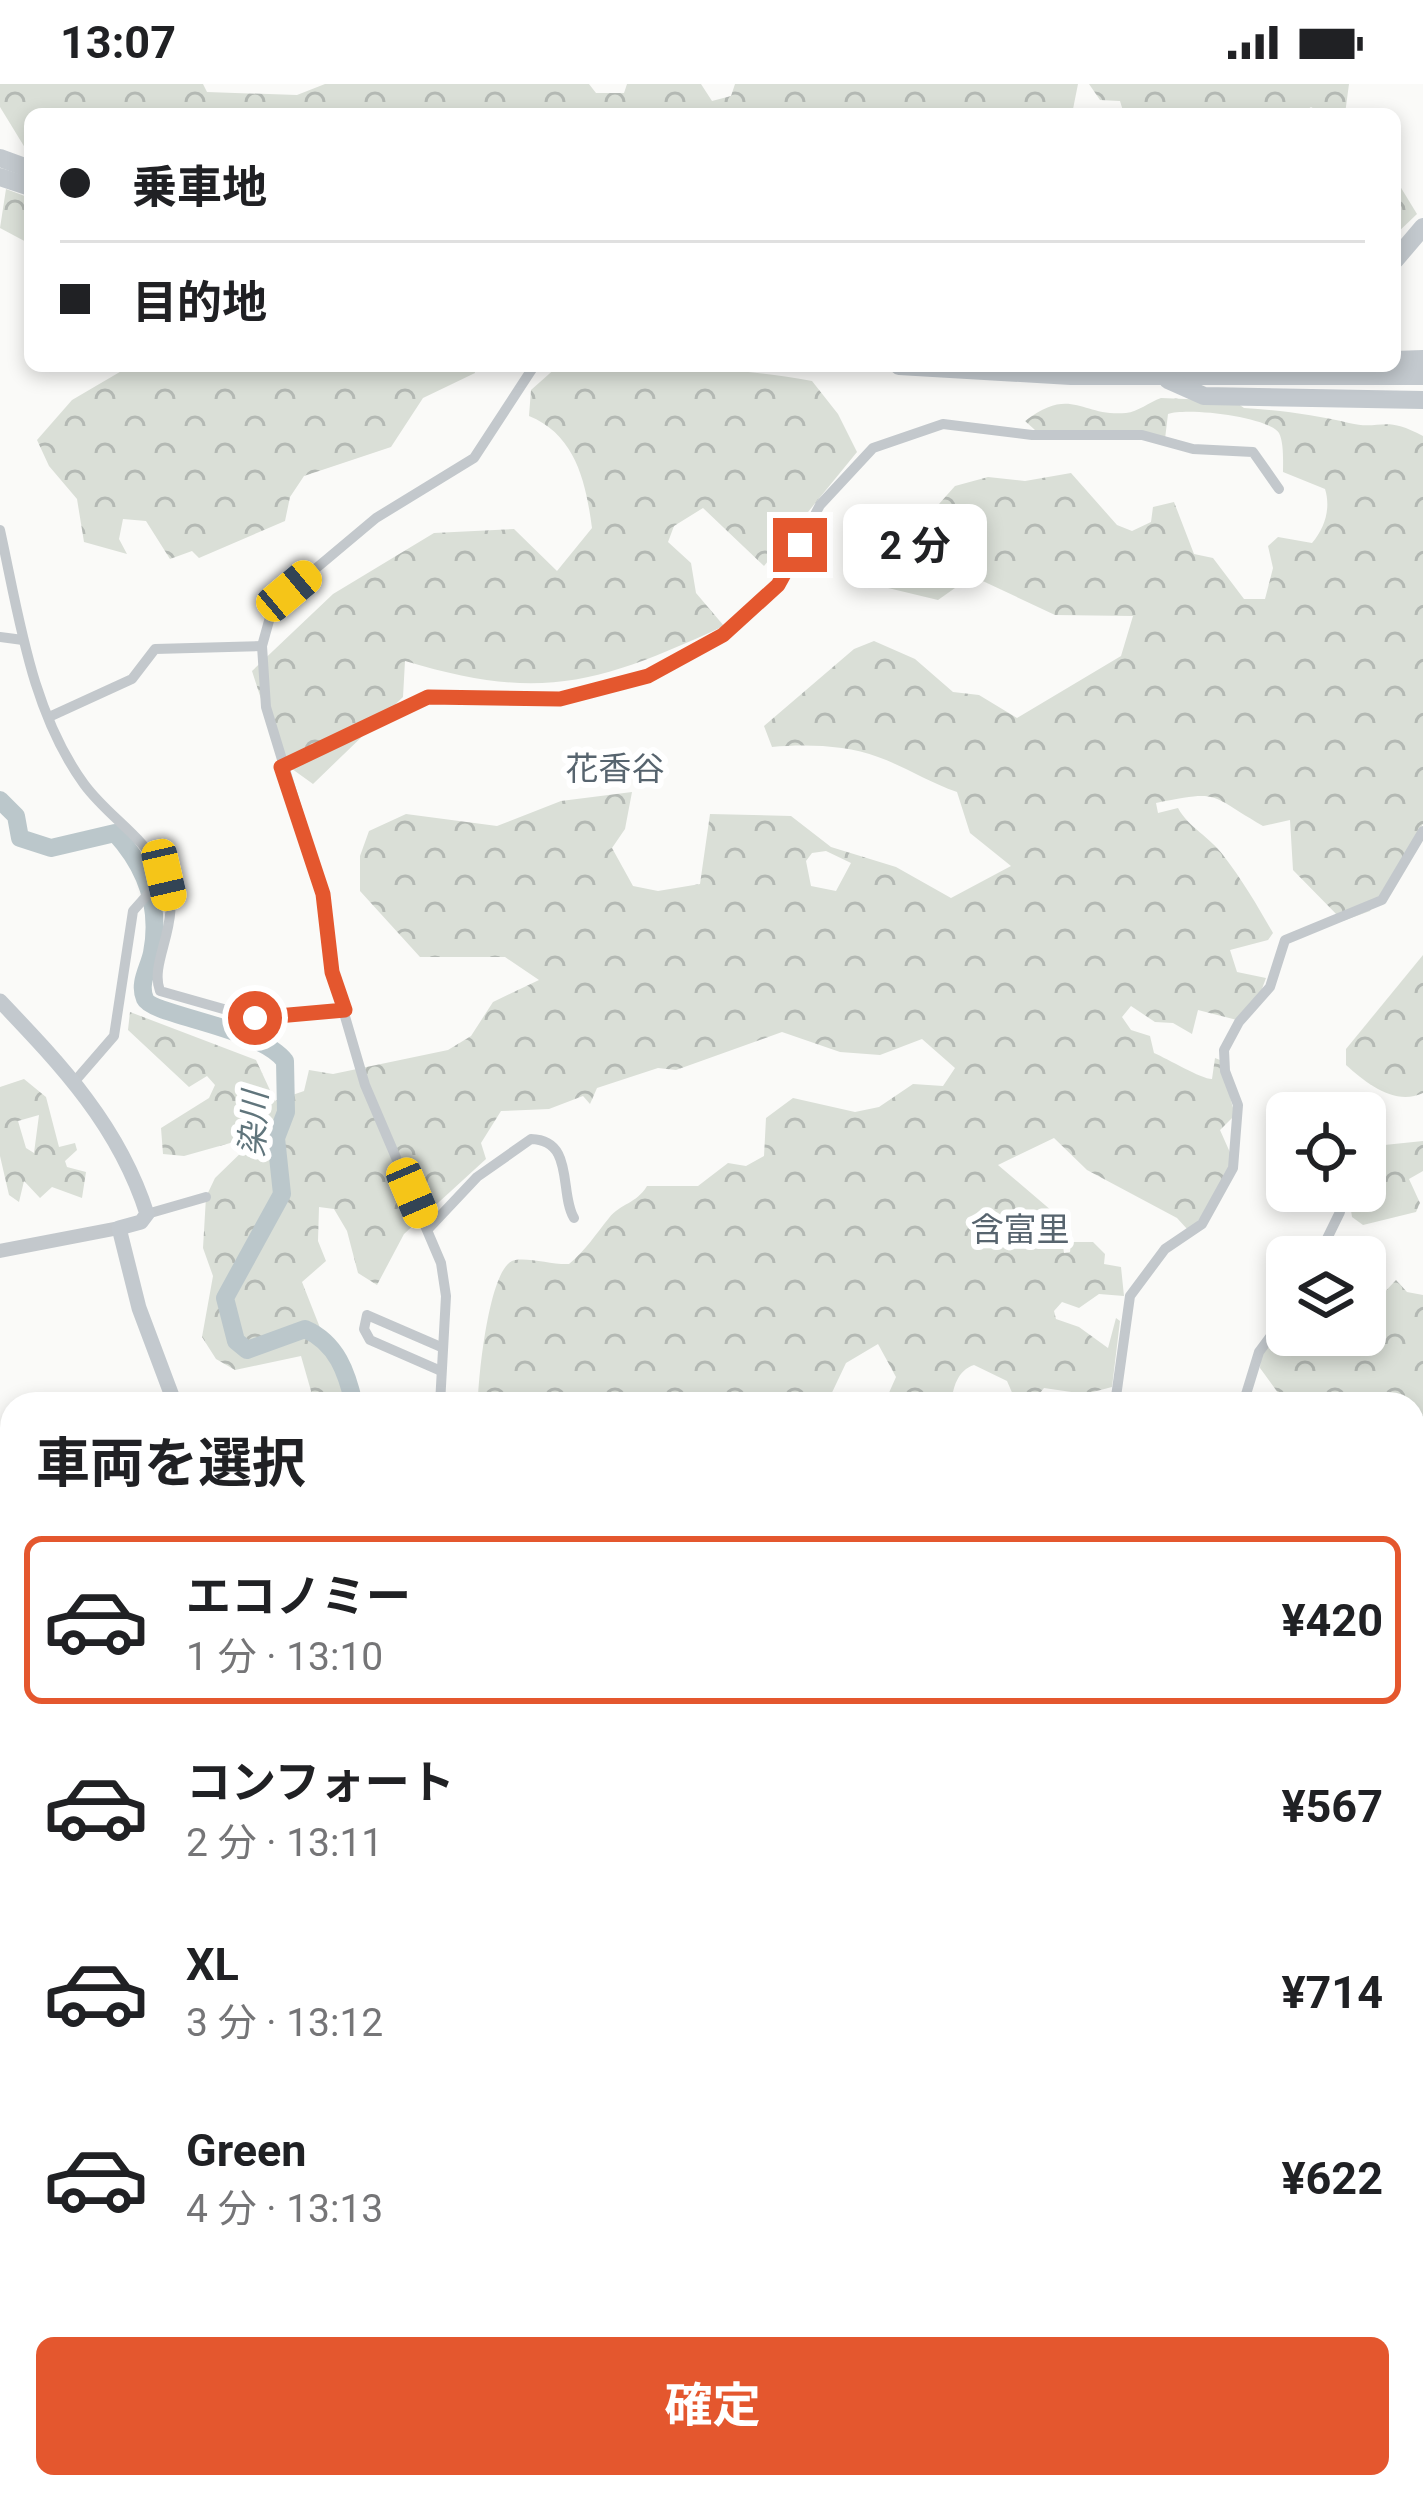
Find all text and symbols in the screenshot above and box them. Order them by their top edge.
text: 13:07 [60,16,176,69]
text: 乗車地 [132,161,267,214]
text: 目的地 [132,276,267,329]
callout: 2 分 [842,503,986,587]
route end [773,518,827,572]
text: 2 分 [879,523,951,569]
car [250,554,328,628]
district label: 花香谷 [566,749,665,788]
car [138,836,190,914]
route start [228,991,282,1045]
water label: 染川 [232,1087,275,1158]
map controls [1266,1092,1386,1356]
button: locate [1266,1092,1386,1212]
car [381,1153,443,1233]
district label: 含富里 [971,1210,1070,1249]
button: layers [1266,1236,1386,1356]
text: 車両を選択 [36,1432,306,1495]
icon: car [42,1566,150,1674]
text: エコノミー [186,1570,411,1623]
text: ¥420 [1281,1594,1383,1647]
text: 1 分 · 13:10 [186,1634,383,1680]
icon: car [42,1752,150,1860]
text: コンフォート [186,1756,455,1809]
text: ¥567 [1281,1780,1383,1833]
text: 2 分 · 13:11 [186,1820,383,1866]
icon: car [42,1938,150,2046]
text: XL [186,1938,239,1991]
text: ¥714 [1281,1966,1383,2019]
text: 3 分 · 13:12 [186,2000,383,2046]
icon: car [42,2124,150,2232]
text: Green [186,2124,307,2177]
text: ¥622 [1281,2152,1383,2205]
text: 4 分 · 13:13 [186,2186,383,2232]
button: 確定 [36,2337,1389,2475]

